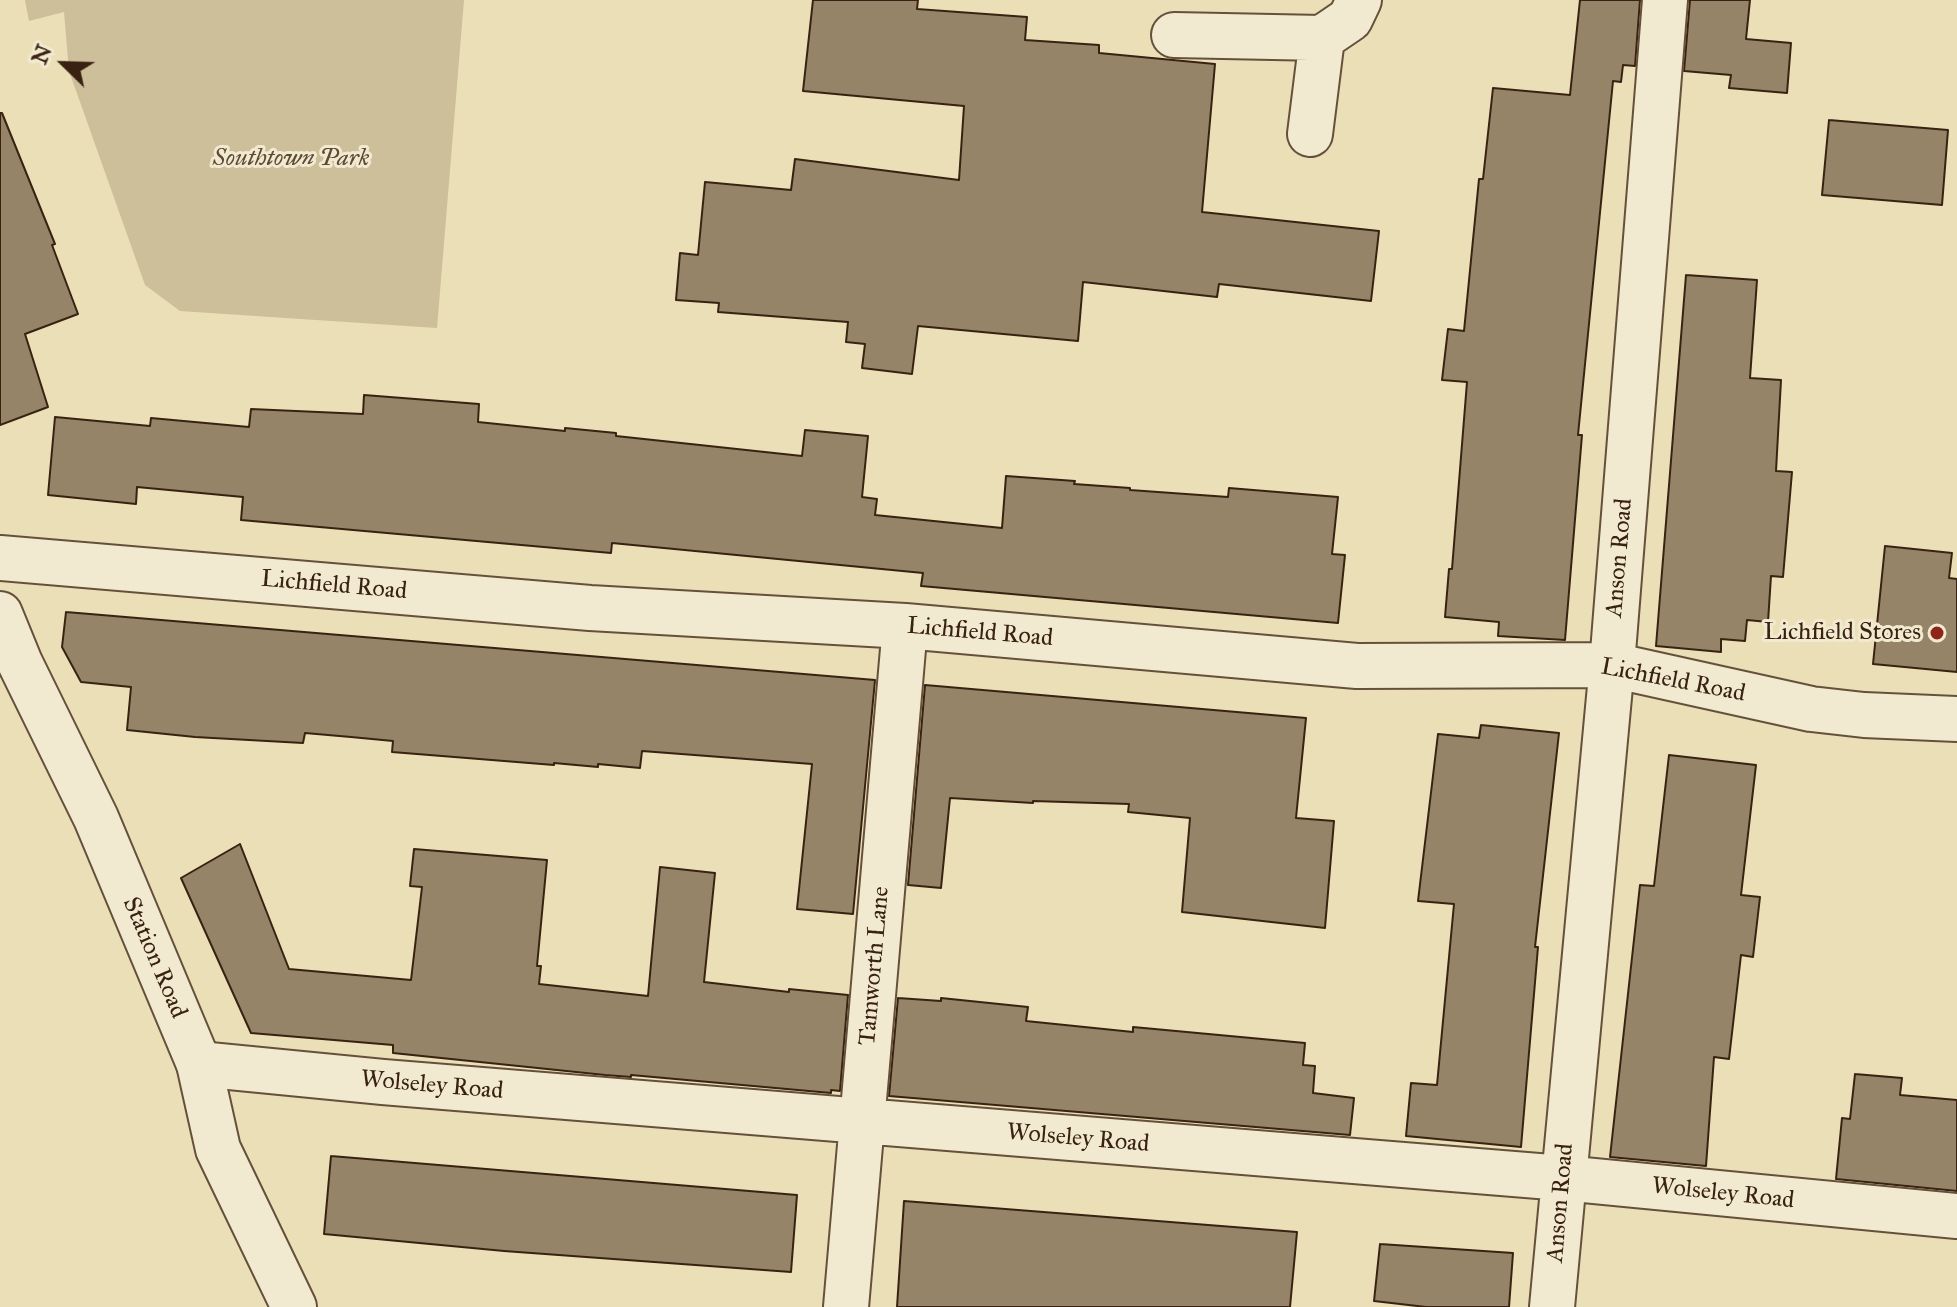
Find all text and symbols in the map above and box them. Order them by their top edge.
north arrow [24,24,104,104]
text: N [25,41,58,68]
park label: Southtown Park [213,145,369,173]
street label: Anson Road [1600,497,1640,619]
street label: Lichfield Road [260,565,408,607]
street label: Lichfield Road [906,612,1054,654]
place label: Lichfield Stores [1764,619,1921,647]
marker: Lichfield Stores [1928,624,1946,642]
street label: Lichfield Road [1598,653,1748,709]
street label: Tamworth Lane [854,885,896,1047]
street label: Station Road [116,893,192,1023]
street label: Wolseley Road [360,1065,504,1107]
street label: Wolseley Road [1006,1118,1150,1160]
street label: Anson Road [1541,1142,1581,1264]
street label: Wolseley Road [1650,1172,1796,1216]

